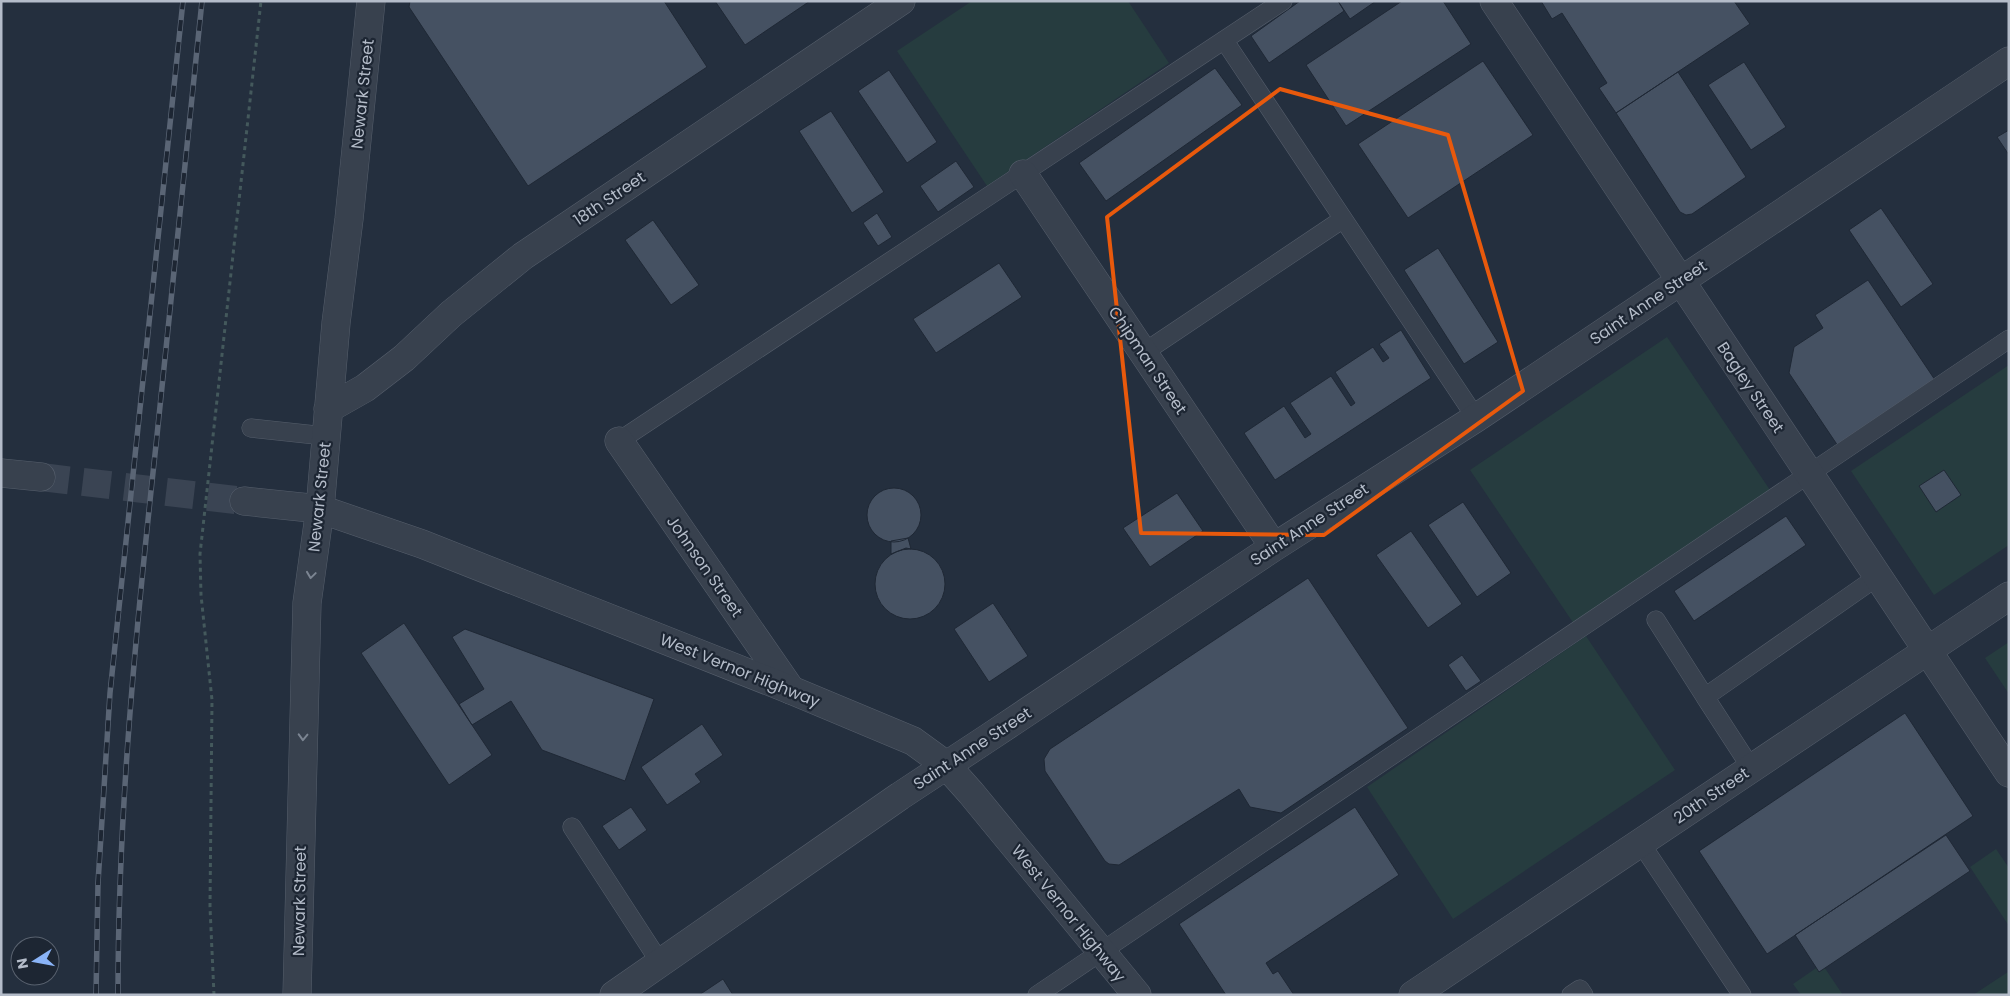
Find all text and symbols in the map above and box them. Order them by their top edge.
street label: Newark Street [345,38,380,150]
street label: 18th Street [569,166,650,231]
street label: Saint Anne Street [1585,255,1712,350]
street label: Chipman Street [1103,302,1192,419]
street label: Bagley Street [1712,337,1790,438]
street label: Newark Street [302,441,337,553]
street label: Saint Anne Street [1246,477,1373,571]
street label: Johnson Street [661,511,748,622]
one-way arrow [306,571,317,579]
street label: West Vernor Highway [656,628,823,713]
street label: Saint Anne Street [909,701,1036,795]
one-way arrow [298,733,308,741]
street label: 20th Street [1669,762,1754,829]
street label: West Vernor Highway [1006,840,1131,987]
street label: Newark Street [287,845,312,956]
north arrow [10,936,60,986]
text: N [11,956,33,971]

